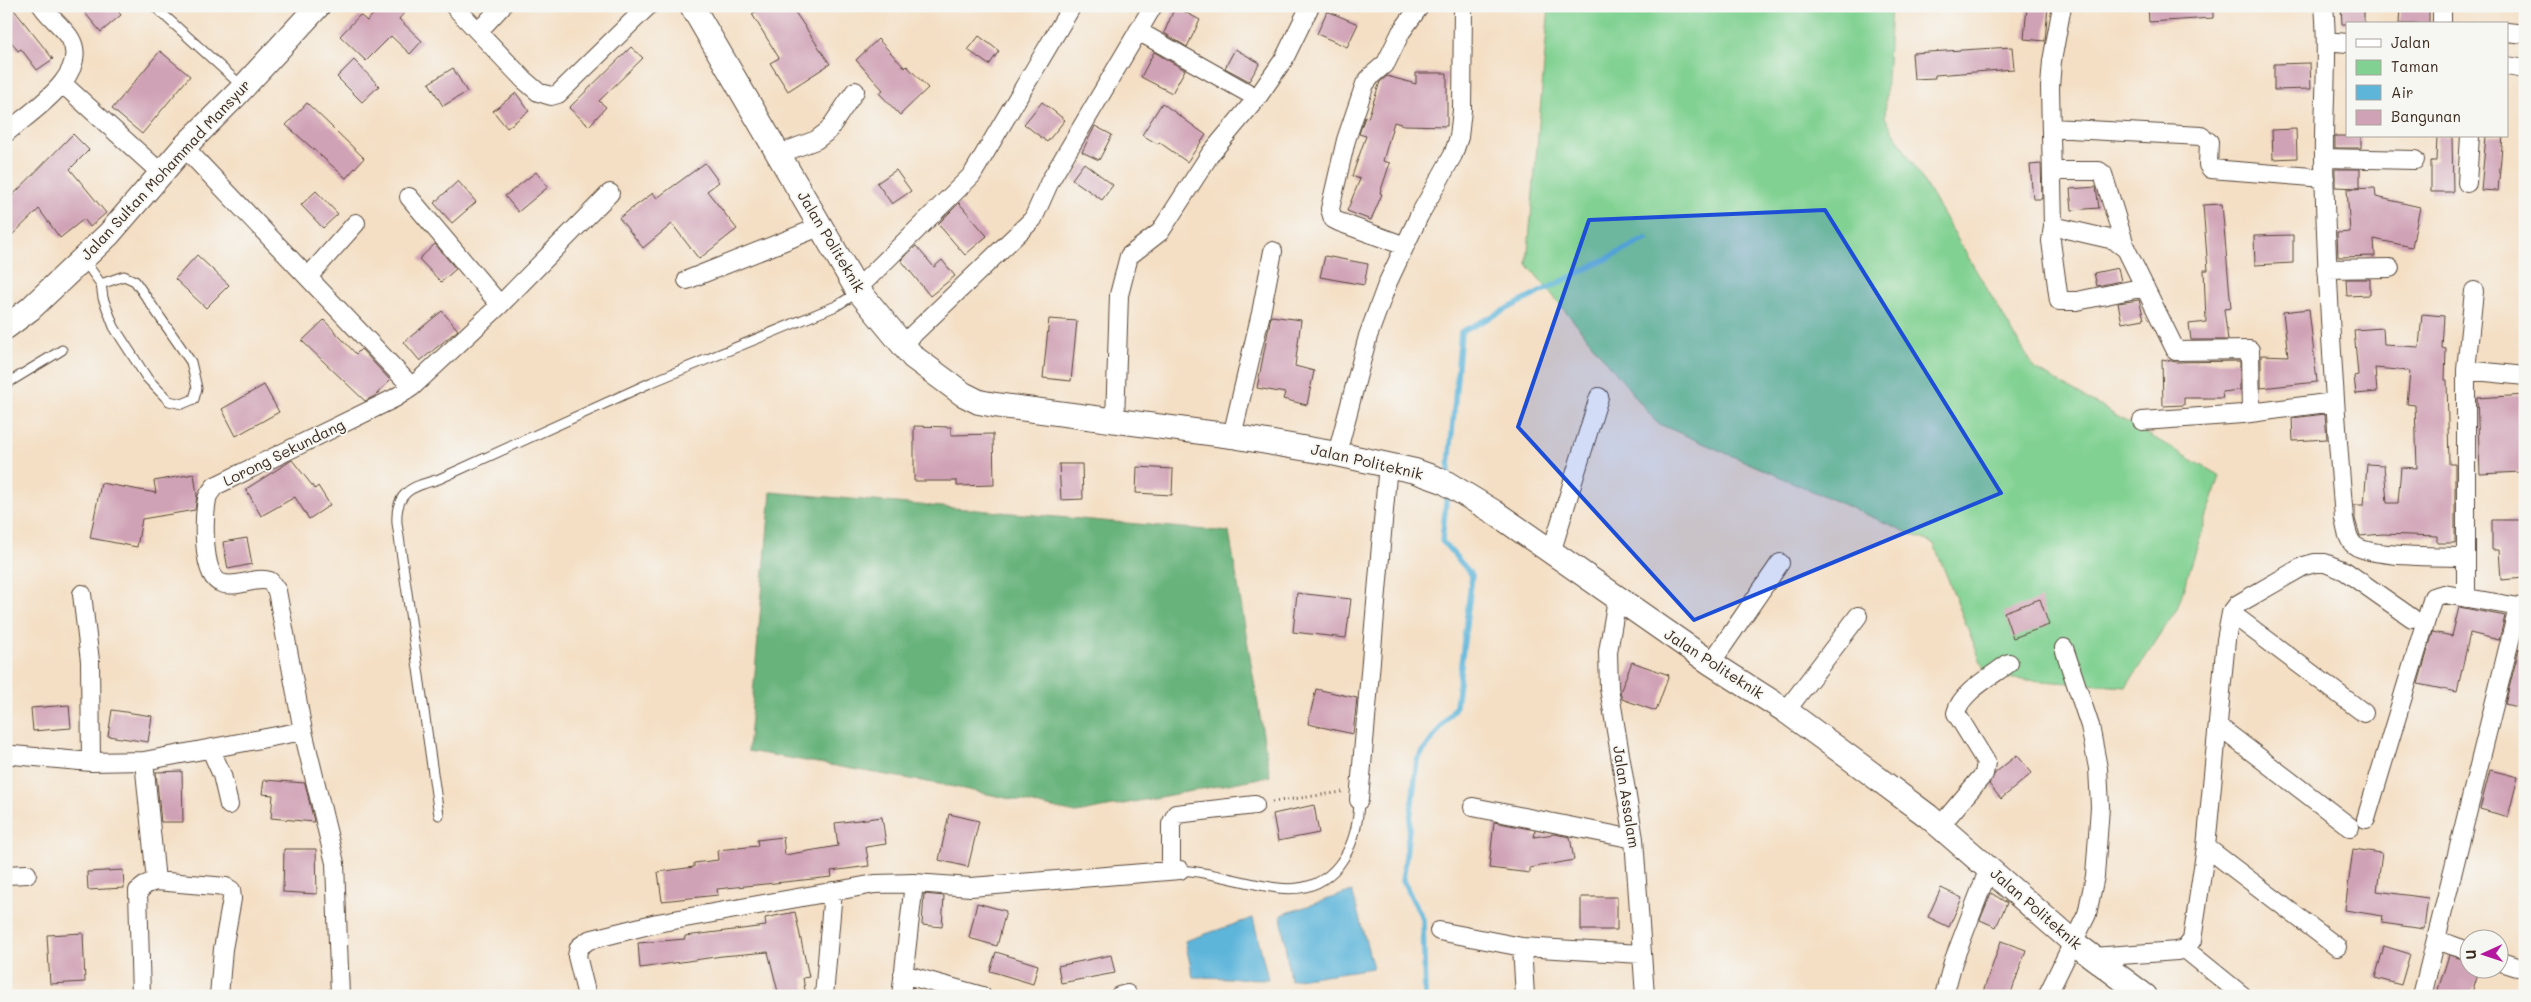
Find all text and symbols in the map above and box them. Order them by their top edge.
legend [2346,22,2508,138]
text: Jalan [2391,32,2430,52]
text: Taman [2391,56,2438,76]
street label: Jalan Sultan Mohammad Mansyur [76,75,254,264]
text: Air [2391,82,2414,102]
text: Bangunan [2391,106,2461,126]
street label: Jalan Politeknik [794,187,870,296]
street label: Lorong Sekundang [219,414,348,490]
street label: Jalan Politeknik [1309,438,1425,484]
street label: Jalan Politeknik [1661,623,1768,703]
street label: Jalan Assalam [1609,744,1645,849]
street label: Jalan Politeknik [1987,863,2087,954]
north arrow [2458,930,2508,980]
text: U [2461,949,2480,960]

